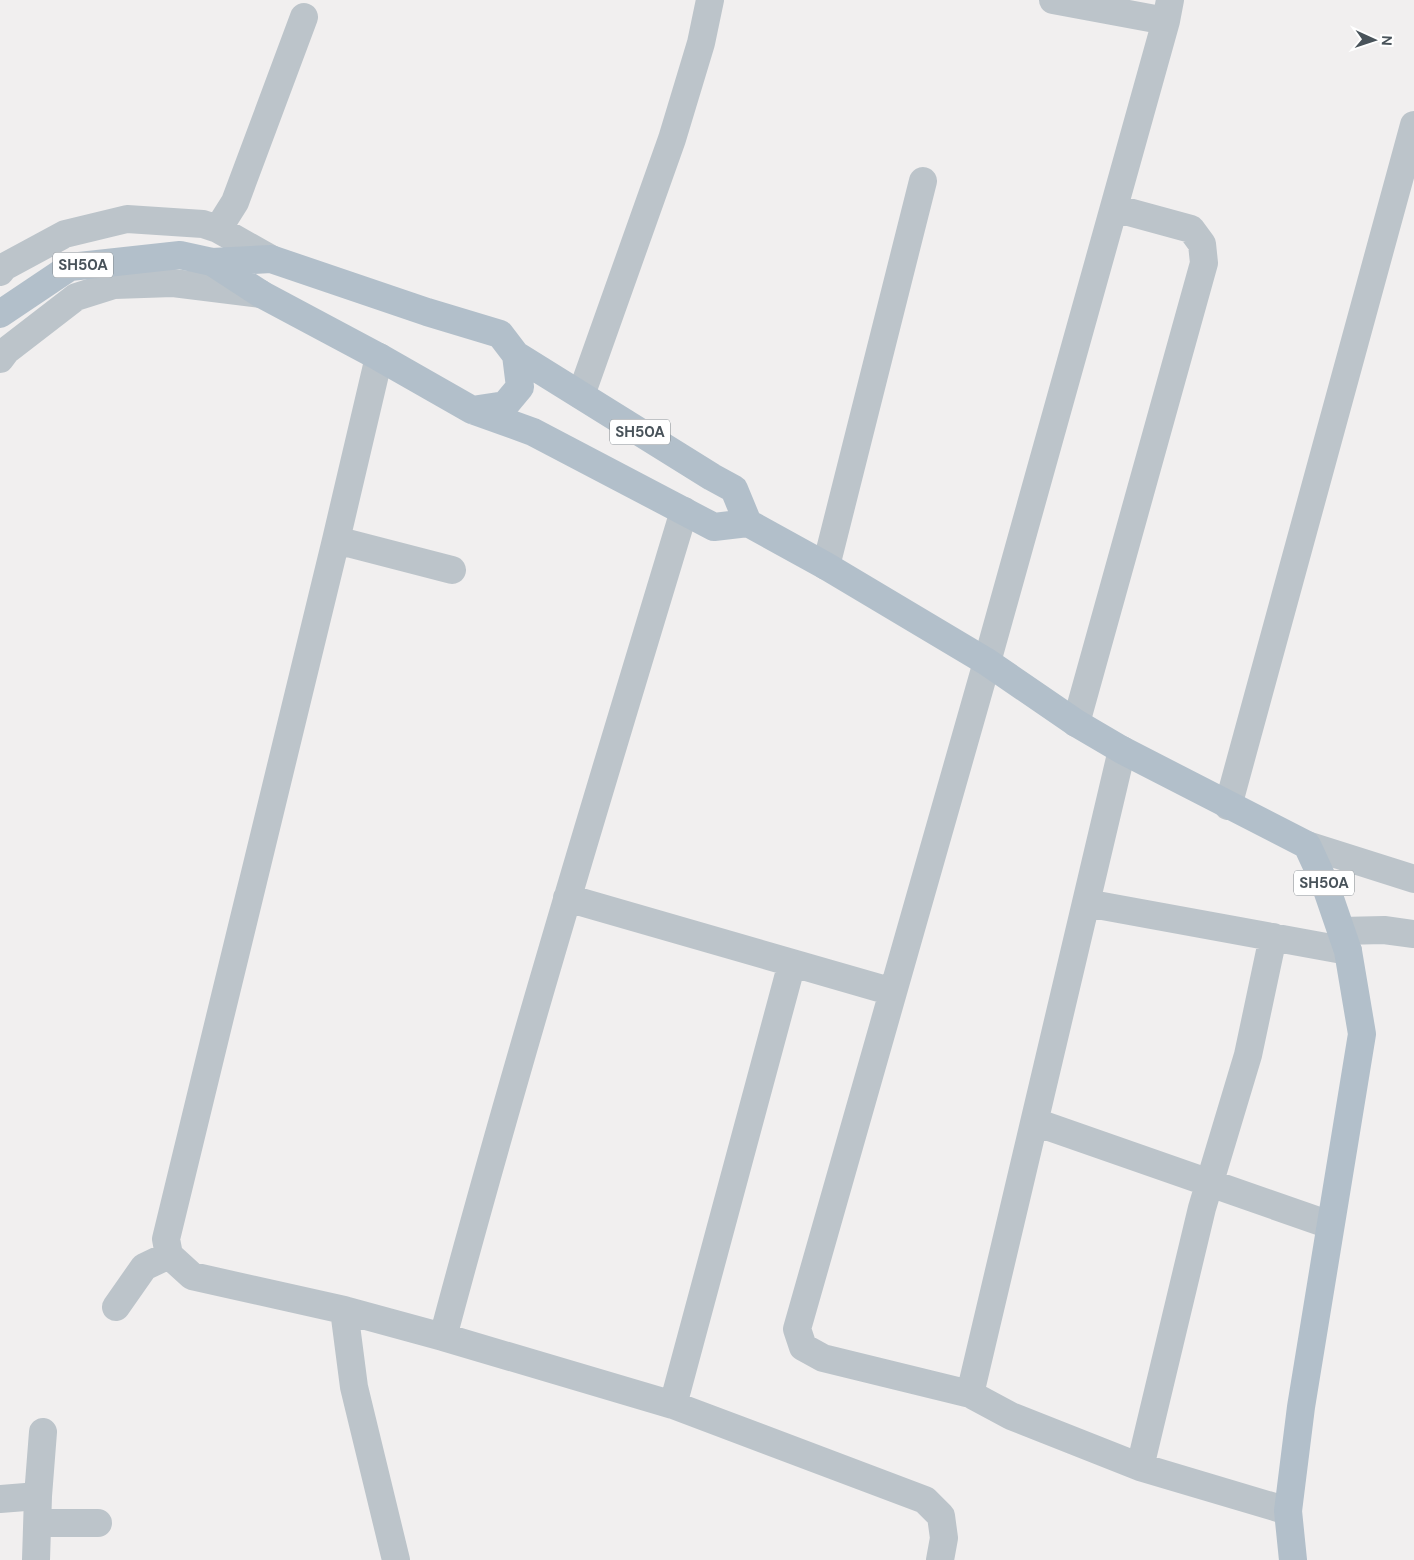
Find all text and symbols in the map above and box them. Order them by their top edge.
north arrow [1349,15,1399,65]
text: N [1378,35,1396,46]
road number: SH50A [53,252,113,278]
road number: SH50A [610,420,670,444]
road number: SH50A [1294,870,1354,896]

